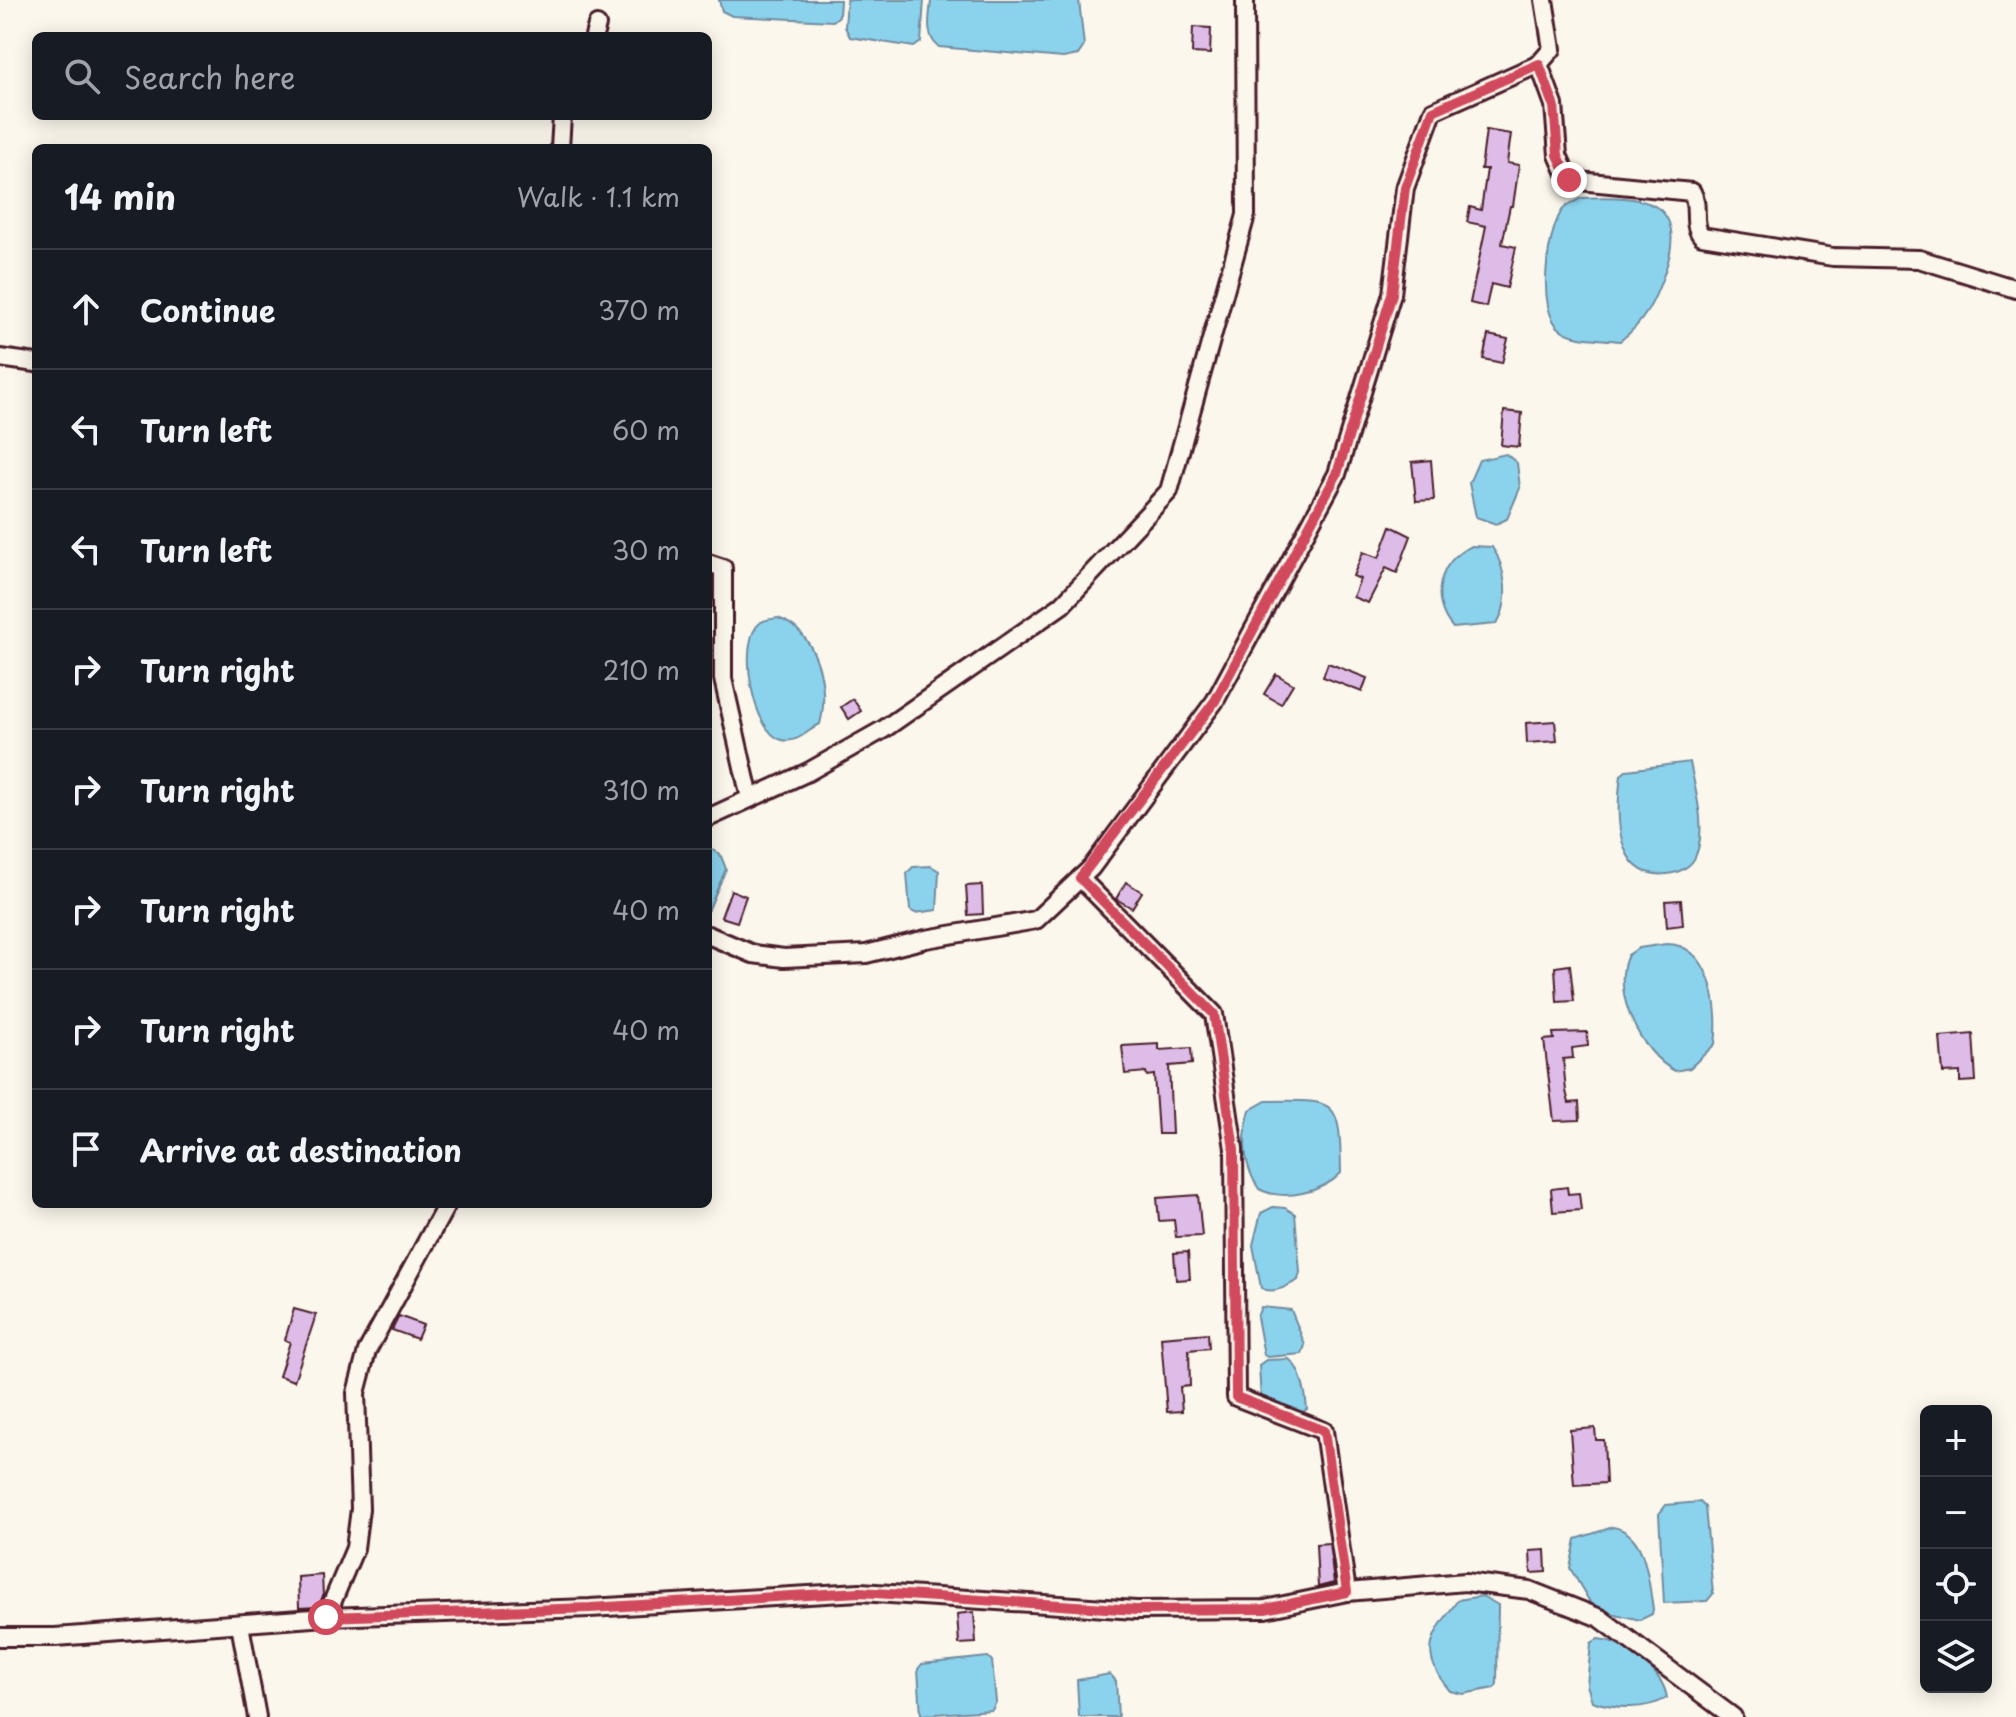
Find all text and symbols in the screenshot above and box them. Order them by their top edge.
search box [32,32,712,120]
icon: search [60,54,104,98]
text: Search here [124,54,296,99]
route end [1551,162,1587,198]
text: 14 min [64,170,176,222]
text: Walk · 1.1 km [517,177,680,216]
icon: ahead [64,287,108,331]
text: Continue [140,287,275,332]
text: 370 m [598,290,680,329]
icon: left [64,407,108,451]
text: Turn left [140,407,272,452]
text: 60 m [612,410,680,449]
icon: left [64,527,108,571]
text: Turn left [140,527,272,572]
text: 30 m [612,530,680,569]
icon: right [64,647,108,691]
text: Turn right [140,647,295,692]
text: 210 m [603,650,680,689]
icon: right [64,767,108,811]
text: Turn right [140,767,295,812]
text: 310 m [602,770,680,809]
icon: right [64,887,108,931]
text: Turn right [140,887,295,932]
text: 40 m [612,890,680,929]
icon: right [64,1007,108,1051]
text: Turn right [140,1007,295,1052]
text: 40 m [612,1010,680,1049]
icon: arrive [64,1127,108,1171]
text: Arrive at destination [140,1127,462,1172]
map controls [1920,1405,1992,1693]
button: + [1920,1405,1992,1477]
button: − [1920,1477,1992,1549]
button: locate [1920,1549,1992,1621]
route start [308,1599,344,1635]
button: layers [1920,1621,1992,1693]

